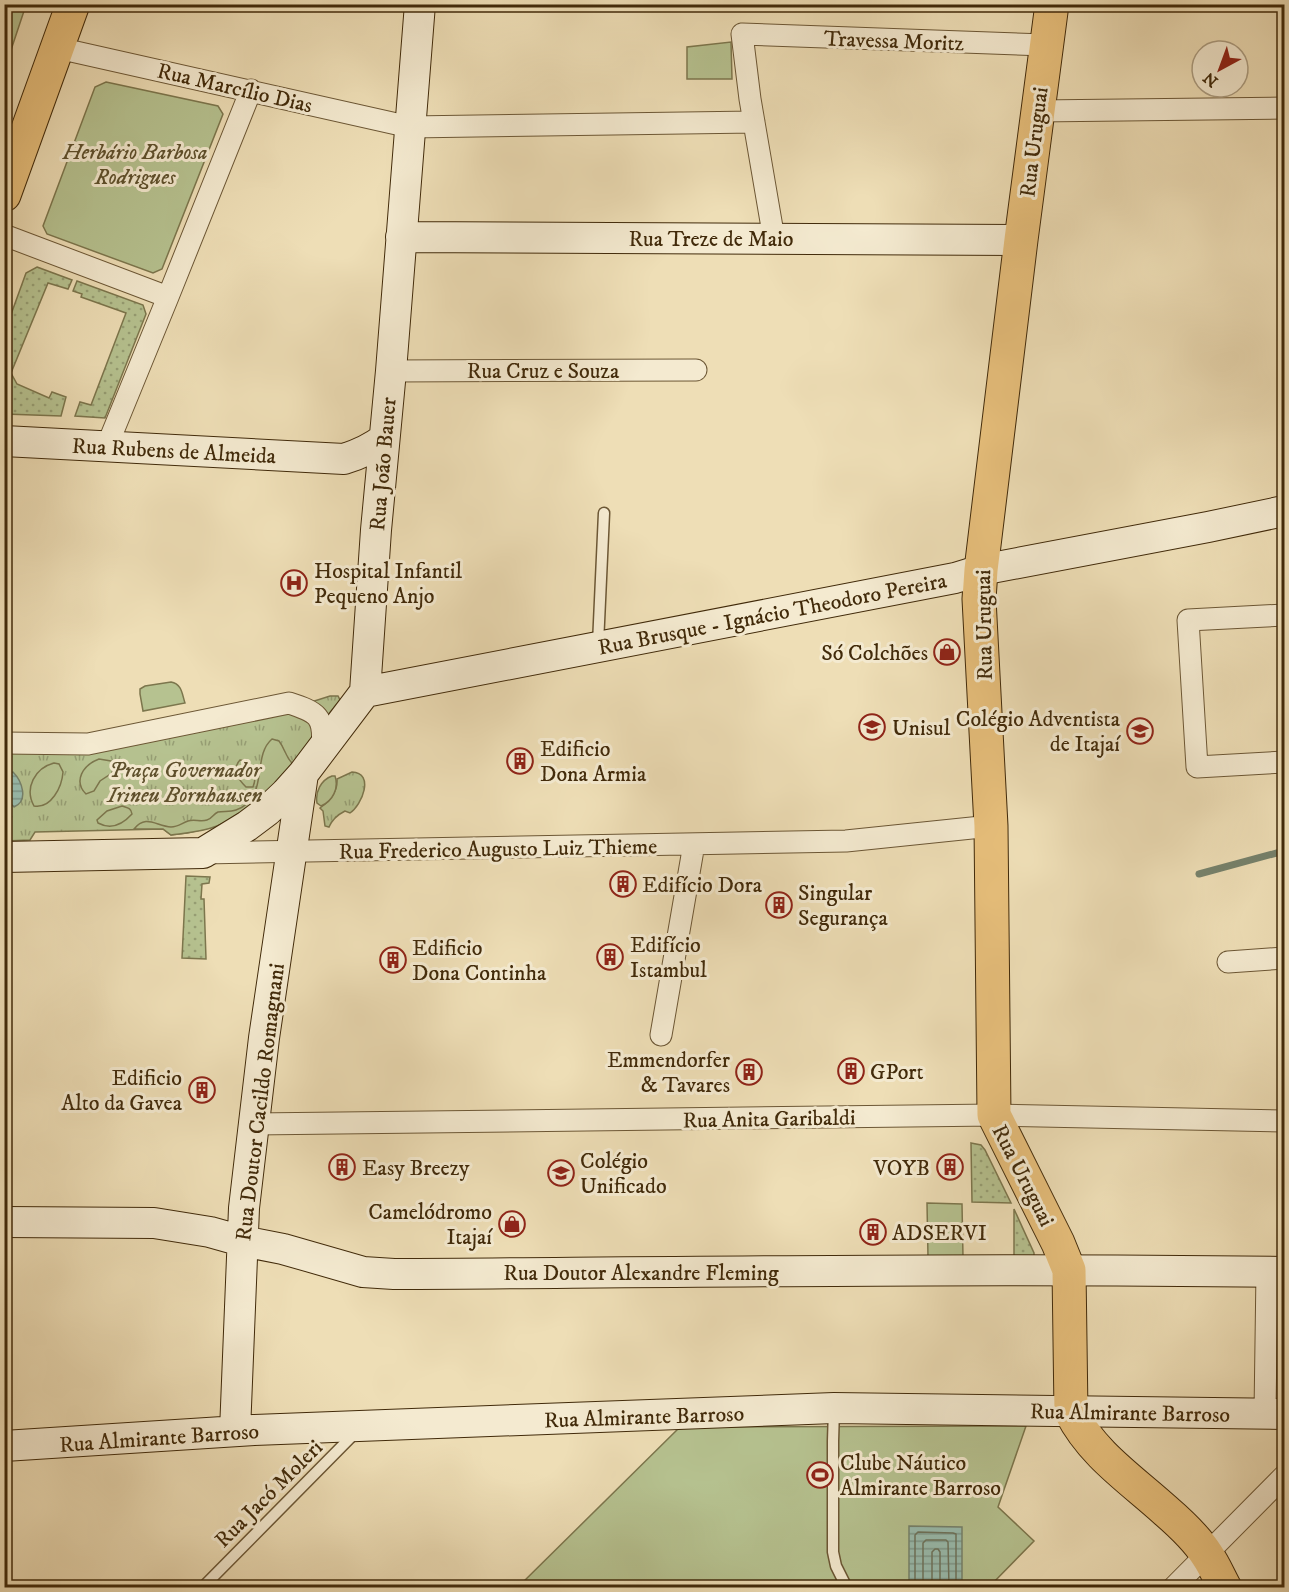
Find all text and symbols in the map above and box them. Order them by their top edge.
street label: Travessa Moritz [823,26,965,57]
north arrow [1190,39,1250,99]
street label: Rua Marcílio Dias [154,57,315,119]
text: N [1199,68,1222,91]
street label: Rua Uruguai [1014,86,1055,199]
park label: Herbário Barbosa Rodrigues [61,139,208,191]
street label: Rua Treze de Maio [628,226,794,253]
street label: Rua Cruz e Souza [467,358,620,385]
street label: Rua João Bauer [364,395,403,532]
street label: Rua Rubens de Almeida [71,433,277,470]
place label: Hospital Infantil Pequeno Anjo [314,558,463,610]
street label: Rua Brusque - Ignácio Theodoro Pereira [596,567,950,662]
hospital icon: Hospital Infantil Pequeno Anjo [279,568,309,598]
street label: Rua Uruguai [970,569,999,681]
shop icon: Só Colchões [932,637,962,667]
place label: Só Colchões [821,640,928,667]
place label: Colégio Adventista de Itajaí [956,706,1121,758]
school or university icon: Unisul [857,712,887,742]
place label: Unisul [892,715,951,742]
school or university icon: Colégio Adventista de Itajaí [1125,716,1155,746]
place label: Edificio Dona Armia [540,736,647,788]
building icon: Edificio Dona Armia [505,746,535,776]
park label: Praça Governador Irineu Bornhausen [106,757,263,809]
street label: Rua Frederico Augusto Luiz Thieme [339,833,658,866]
building icon: Edifício Dora [608,869,638,899]
place label: Edifício Dora [642,872,763,899]
place label: Singular Segurança [798,880,888,932]
building icon: Singular Segurança [764,890,794,920]
place label: Edifício Istambul [630,932,707,984]
place label: Edificio Dona Continha [412,935,547,987]
building icon: Edifício Istambul [595,942,625,972]
building icon: Edificio Dona Continha [378,945,408,975]
street label: Rua Doutor Cacildo Romagnani [230,962,291,1243]
place label: Emmendorfer & Tavares [607,1047,731,1099]
building icon: GPort [836,1056,866,1086]
building icon: Emmendorfer & Tavares [734,1057,764,1087]
place label: GPort [870,1059,924,1086]
place label: Edificio Alto da Gavea [61,1065,183,1117]
building icon: Edificio Alto da Gavea [187,1075,217,1105]
street label: Rua Anita Garibaldi [682,1104,856,1135]
street label: Rua Uruguai [985,1120,1060,1231]
place label: Colégio Unificado [580,1148,667,1200]
building icon: Easy Breezy [327,1152,357,1182]
building icon: VOYB [935,1152,965,1182]
place label: Easy Breezy [362,1155,470,1182]
place label: VOYB [872,1155,930,1182]
school or university icon: Colégio Unificado [546,1158,576,1188]
place label: Camelódromo Itajaí [368,1199,493,1251]
shop icon: Camelódromo Itajaí [497,1209,527,1239]
building icon: ADSERVI [858,1217,888,1247]
place label: ADSERVI [892,1220,987,1247]
street label: Rua Doutor Alexandre Fleming [503,1260,779,1287]
street label: Rua Almirante Barroso [1030,1398,1230,1429]
street label: Rua Almirante Barroso [543,1401,745,1434]
street label: Rua Almirante Barroso [58,1418,260,1459]
street label: Rua Jacó Moleri [209,1434,329,1554]
place label: Clube Náutico Almirante Barroso [840,1450,1001,1502]
sports icon: Clube Náutico Almirante Barroso [805,1460,835,1490]

